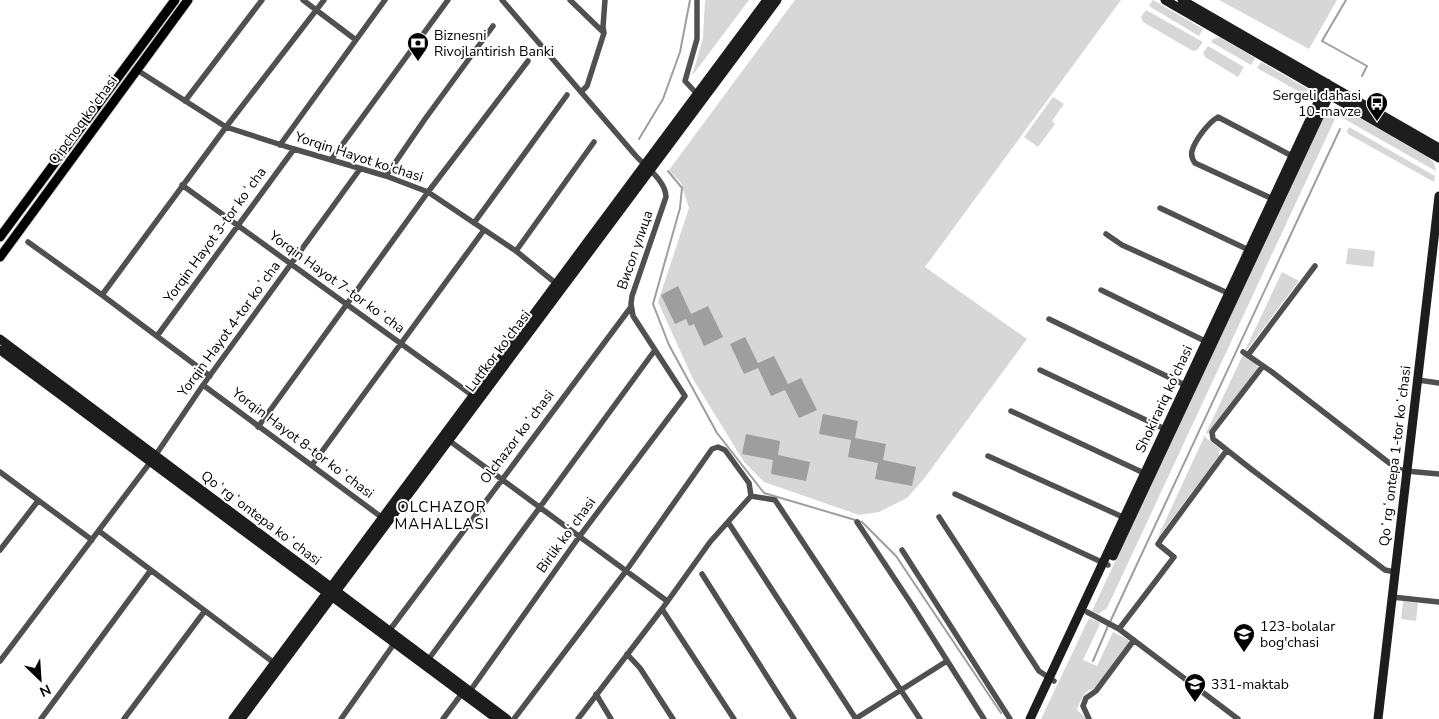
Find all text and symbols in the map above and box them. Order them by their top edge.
place label: Biznesni Rivojlantirish Banki [434,26,554,61]
bank icon: Biznesni Rivojlantirish Banki [406,31,430,62]
street label: Qipchoq ko'chasi [44,72,122,168]
place label: Sergeli dahasi 10-mavze [1272,86,1361,121]
bus stop icon: Sergeli dahasi 10-mavze [1365,91,1389,122]
street label: Yorqin Hayot ko'chasi [292,127,426,187]
street label: Yorqin Hayot 3-tor koʻcha [159,163,271,307]
street label: Висол улица [613,208,657,292]
street label: Yorqin Hayot 7-tor koʻcha [265,226,409,338]
street label: Yorqin Hayot 4-tor koʻcha [173,257,285,401]
street label: Lutfkor ko'chasi [461,306,535,396]
street label: Shokirariq ko'chasi [1131,342,1197,456]
street label: Qoʻrgʻontepa 1-tor koʻchasi [1374,365,1416,547]
street label: Yorqin Hayot 8-tor koʻchasi [227,383,378,503]
street label: Olchazor koʻchasi [475,386,559,488]
street label: Qoʻrgʻontepa koʻchasi [197,466,325,570]
street label: Birlik koʻchasi [532,493,600,577]
district label: OLCHAZOR MAHALLASI [395,497,490,534]
place label: 123-bolalar bog'chasi [1260,617,1335,652]
school or university icon: 123-bolalar bog'chasi [1232,622,1256,653]
north arrow [15,654,65,704]
school or university icon: 331-maktab [1183,672,1207,703]
place label: 331-maktab [1211,675,1289,694]
text: N [37,680,54,701]

